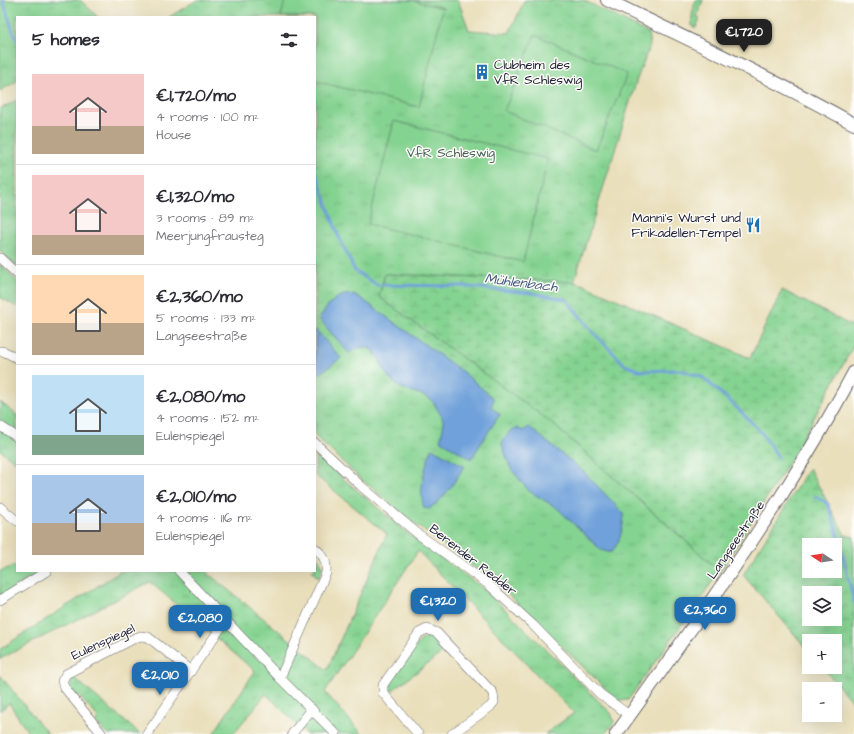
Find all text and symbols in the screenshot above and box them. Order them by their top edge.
pin: €1,720 [711,19,777,53]
text: €1,720 [725,23,763,41]
text: 5 homes [32,28,100,52]
icon: filters [278,29,300,51]
place label: Clubheim des VfR Schleswig [494,56,582,90]
building icon: Clubheim des VfR Schleswig [473,63,491,81]
text: €1,720/mo [156,84,236,108]
icon: home [64,90,112,138]
text: 4 rooms · 100 m² [156,108,259,126]
text: House [156,126,191,144]
park label: VfR Schleswig [407,144,495,163]
text: €1,320/mo [156,185,234,209]
icon: home [64,191,112,239]
text: 3 rooms · 89 m² [156,209,255,227]
place label: Manni's Wurst und Frikadellen-Tempel [631,209,741,242]
restaurant icon: Manni's Wurst und Frikadellen-Tempel [744,216,762,234]
text: Meerjungfrausteg [156,227,264,245]
water label: Mühlenbach [483,269,560,298]
text: €2,360/mo [156,285,243,309]
icon: home [64,291,112,339]
text: 5 rooms · 133 m² [156,309,256,327]
text: Langseestraße [156,327,247,345]
text: €2,080/mo [156,385,245,409]
icon: home [64,391,112,439]
text: 4 rooms · 152 m² [156,409,259,427]
text: Eulenspiegel [156,427,224,445]
text: €2,010/mo [156,485,236,509]
icon: home [64,491,112,539]
street label: Langseestraße [703,497,770,583]
text: 4 rooms · 116 m² [156,509,252,527]
street label: Berender Redder [425,520,521,600]
text: Eulenspiegel [156,527,224,545]
north arrow [802,538,842,578]
map controls [802,538,842,722]
button: layers [802,586,842,626]
pin: €1,320 [405,588,471,622]
text: €1,320 [420,592,456,610]
pin: €2,360 [672,597,738,631]
text: €2,360 [683,601,727,619]
pin: €2,080 [167,605,233,639]
text: €2,080 [178,609,222,627]
street label: Eulenspiegel [68,619,138,666]
button: + [802,634,842,674]
pin: €2,010 [127,662,193,696]
text: €2,010 [141,666,179,684]
button: − [802,682,842,722]

